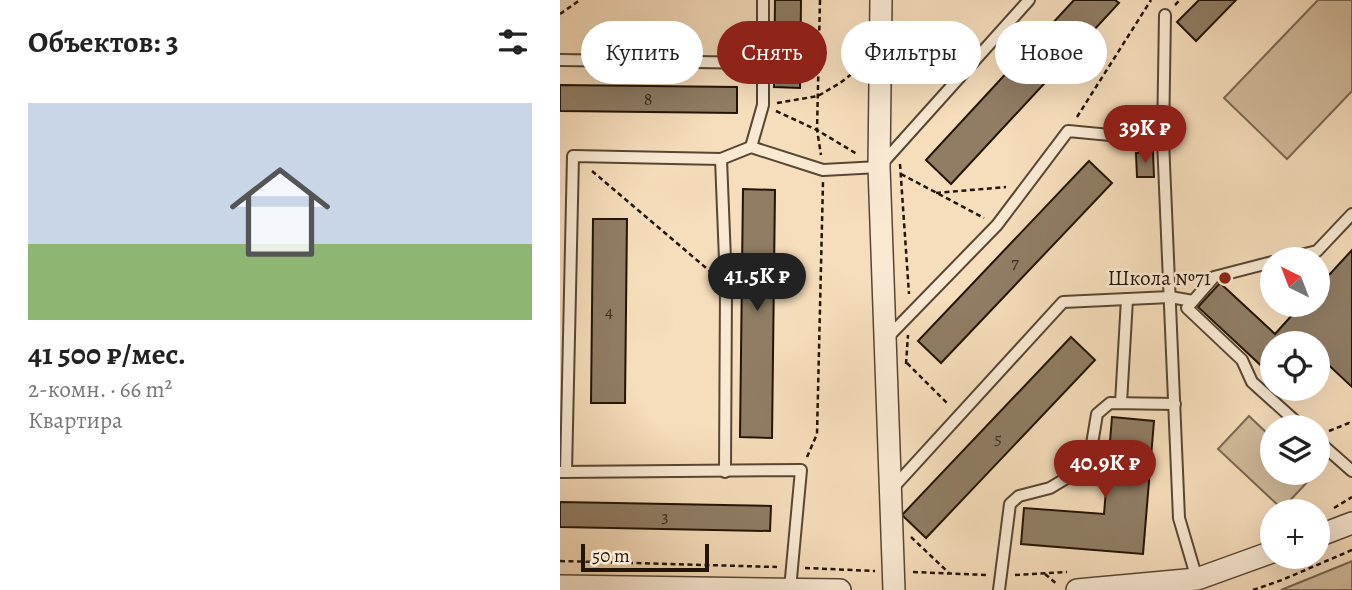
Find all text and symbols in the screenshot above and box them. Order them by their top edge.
chip: Купить [581,21,703,84]
chip: Снять [717,21,827,84]
chip: Фильтры [841,21,981,84]
chip: Новое [995,21,1107,84]
text: Объектов: 3 [28,22,179,62]
icon: filters [494,23,532,61]
house number: 8 [644,87,652,111]
pin: 39K ₽ [1096,106,1194,165]
text: 39K ₽ [1119,112,1171,143]
icon: home [217,149,343,275]
north arrow [1260,247,1330,317]
map controls [1260,247,1330,569]
house number: 7 [1011,250,1019,274]
pin: 41.5K ₽ [692,254,822,313]
text: 41.5K ₽ [724,260,790,291]
place label: Школа №71 [1107,264,1211,292]
marker: Школа №71 [1217,270,1233,286]
house number: 4 [605,299,613,323]
button: locate [1260,331,1330,401]
text: 41 500 ₽/мес. [28,334,186,374]
text: 2-комн. · 66 m² [28,374,172,405]
text: Квартира [28,405,123,436]
button: layers [1260,415,1330,485]
house number: 5 [994,426,1002,450]
pin: 40.9K ₽ [1040,440,1170,500]
text: 40.9K ₽ [1070,447,1140,478]
button: + [1260,499,1330,569]
house number: 3 [661,504,669,528]
scale bar [581,541,709,573]
text: 50 m [592,543,630,569]

